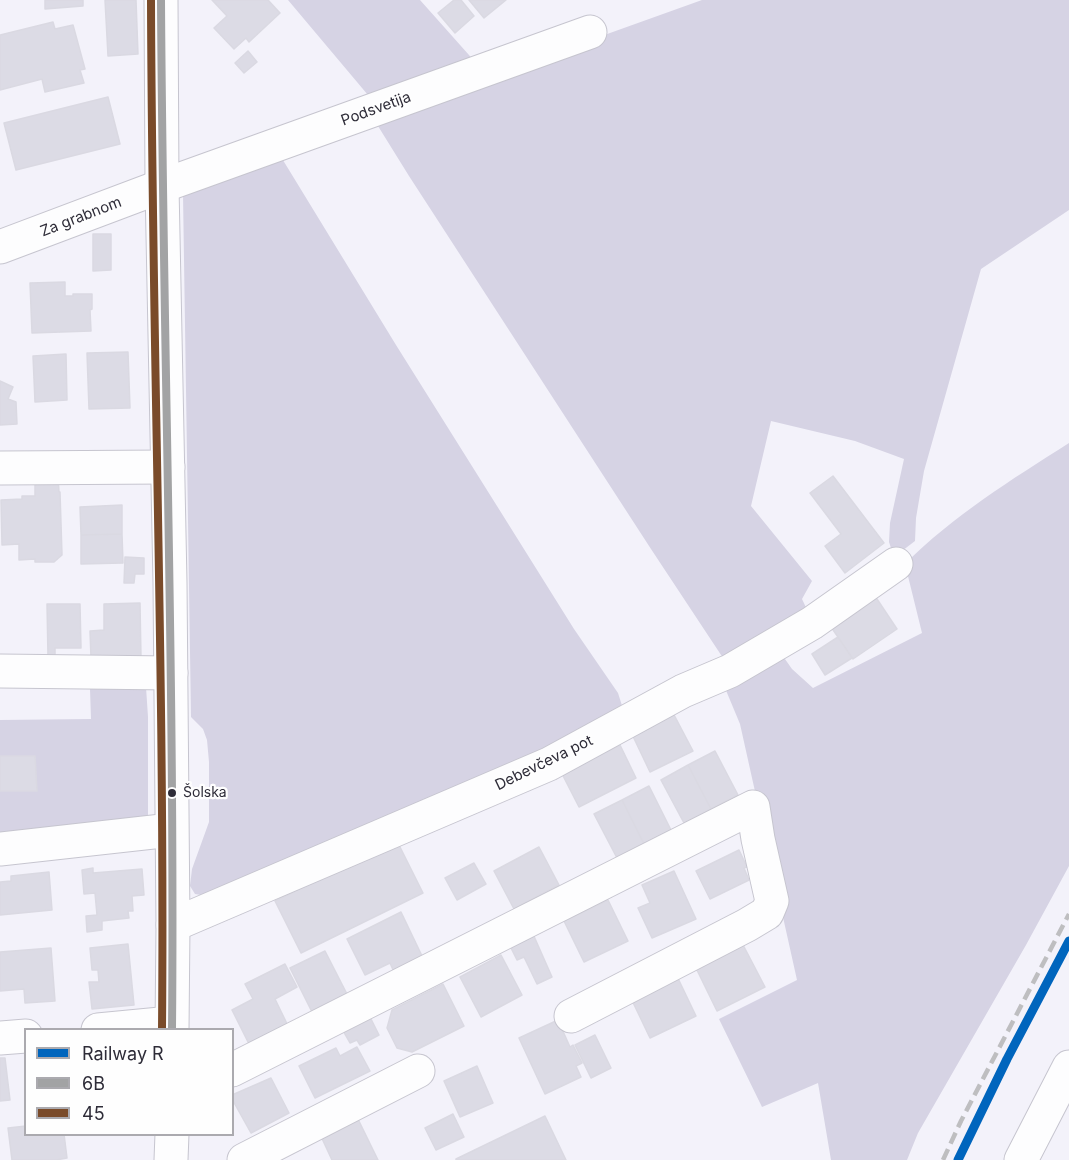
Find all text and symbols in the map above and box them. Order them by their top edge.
street label: Podsvetija [339,88,413,130]
street label: Za grabnom [38,193,124,241]
street label: Debevčeva pot [492,732,596,794]
place label: Šolska [183,785,227,801]
marker: Šolska [166,787,178,799]
legend [24,1028,234,1136]
text: Railway R [82,1043,164,1064]
text: 6B [82,1073,105,1094]
text: 45 [82,1103,105,1124]

